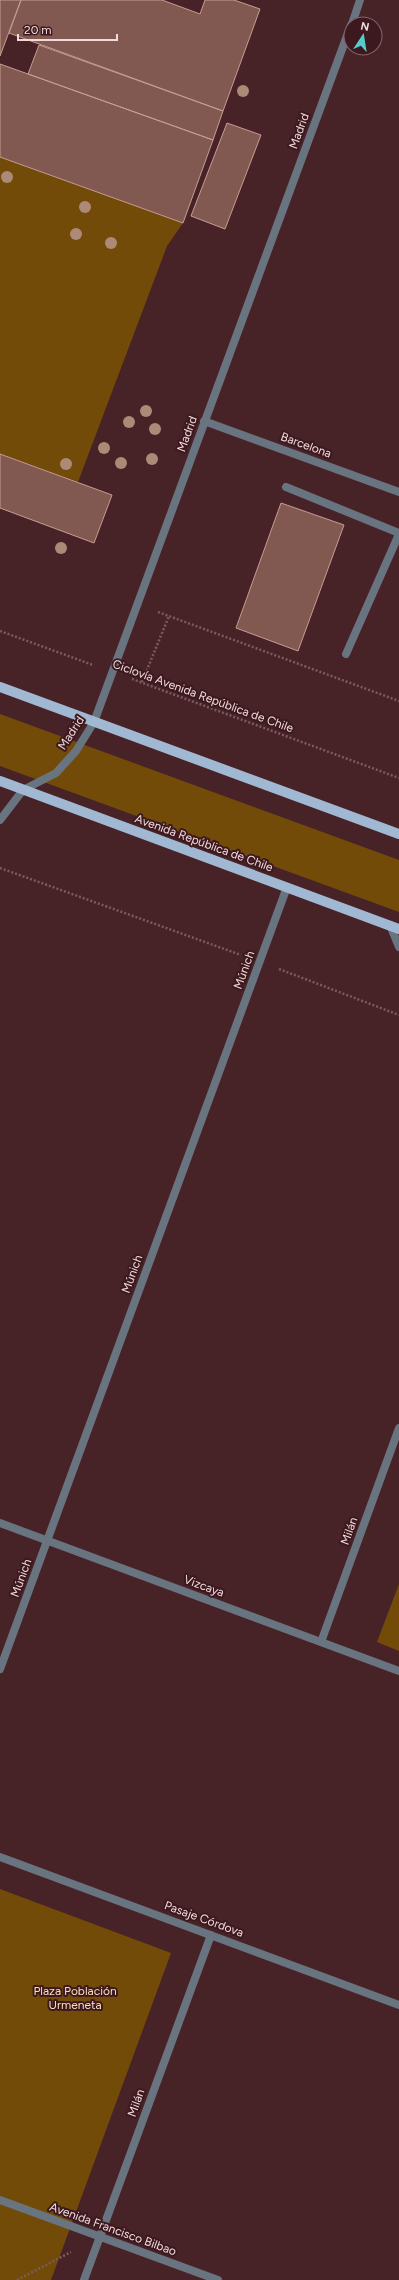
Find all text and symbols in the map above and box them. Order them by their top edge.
scale bar [18,16,117,42]
north arrow [343,16,383,56]
text: N [359,19,370,34]
text: 20 m [24,23,52,37]
street label: Madrid [286,111,312,151]
street label: Madrid [174,414,200,454]
street label: Barcelona [279,429,333,461]
street label: Ciclovía Avenida República de Chile [111,657,296,735]
street label: Madrid [55,714,87,752]
street label: Avenida República de Chile [133,811,275,875]
street label: Múnich [231,949,257,991]
street label: Múnich [119,1253,145,1295]
street label: Milán [338,1515,361,1547]
street label: Múnich [8,1557,34,1599]
street label: Vizcaya [182,1572,226,1600]
street label: Pasaje Córdova [163,1898,245,1940]
park label: Plaza Población Urmeneta [33,1984,117,2012]
street label: Milán [125,2087,148,2119]
street label: Avenida Francisco Bilbao [48,2200,178,2258]

